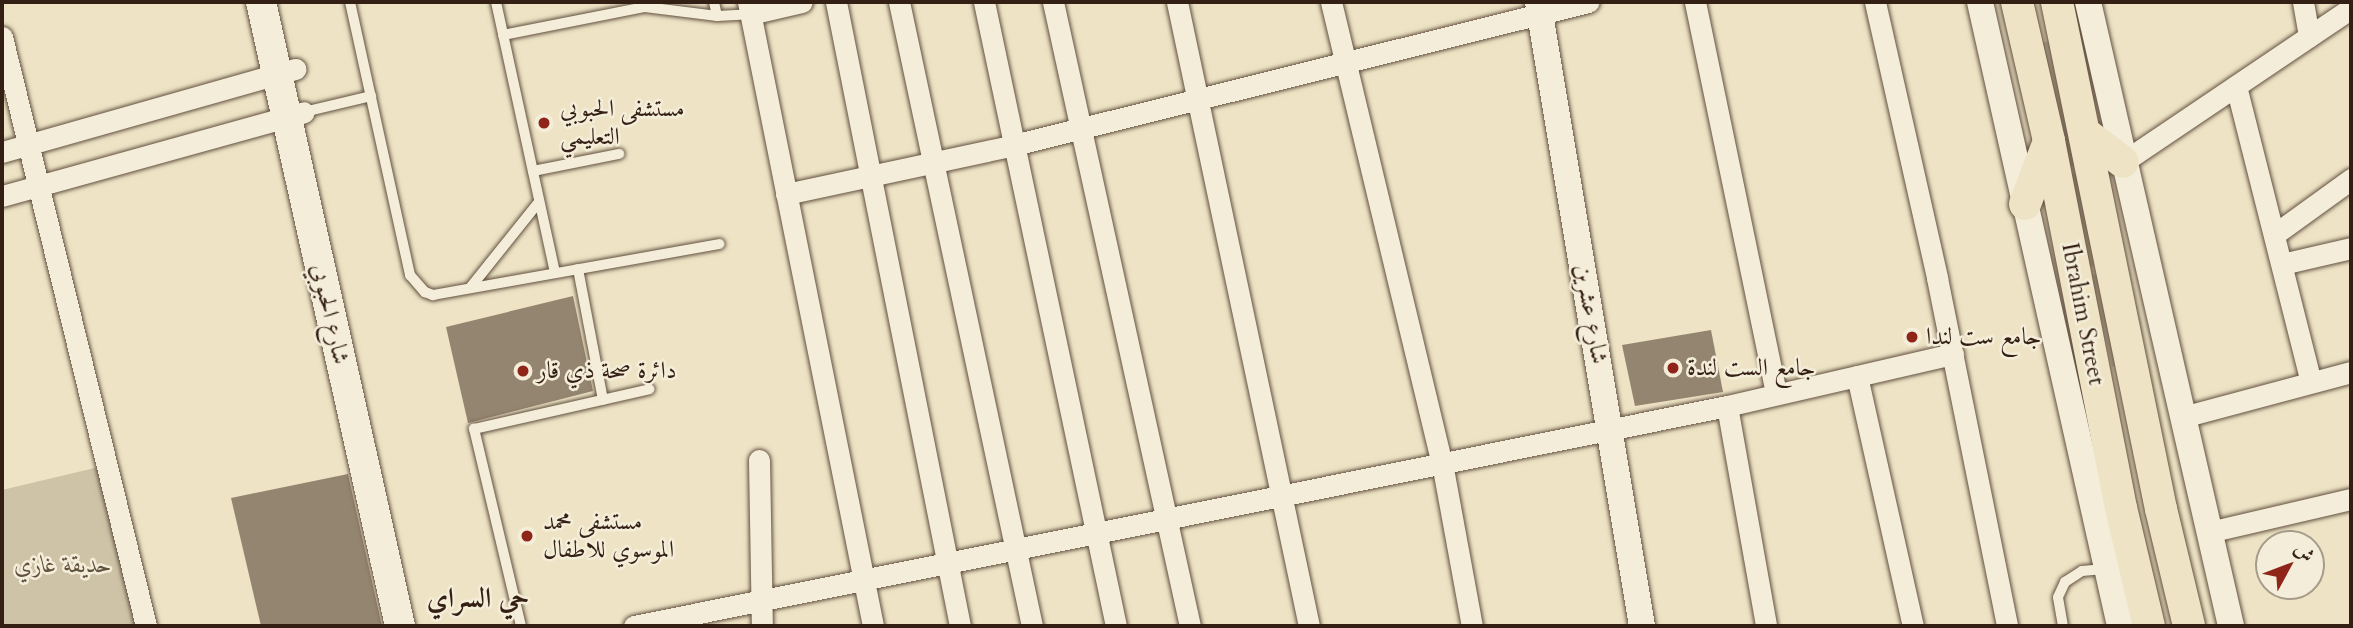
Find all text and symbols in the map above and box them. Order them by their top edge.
place label: مستشفى الحبوبي التعليمي [560,95,685,151]
marker: مستشفى الحبوبي التعليمي [534,113,554,133]
street label: Ibrahim Street [2055,240,2111,388]
street label: شارع الحبوبي [304,261,356,367]
street label: شارع عشرين [1568,262,1614,366]
place label: جامع ست لندا [1926,323,2041,351]
marker: جامع ست لندا [1904,329,1920,345]
place label: جامع الست لندة [1687,354,1816,382]
place label: دائرة صحة ذي قار [537,357,676,385]
marker: جامع الست لندة [1665,360,1681,376]
marker: دائرة صحة ذي قار [515,363,531,379]
place label: مستشفى محمد الموسوي للاطفال [543,508,674,564]
marker: مستشفى محمد الموسوي للاطفال [517,526,537,546]
north arrow [2255,530,2325,600]
text: ش [2288,537,2320,568]
park label: حديقة غازي [14,551,112,579]
district label: حي السراي [427,581,529,615]

